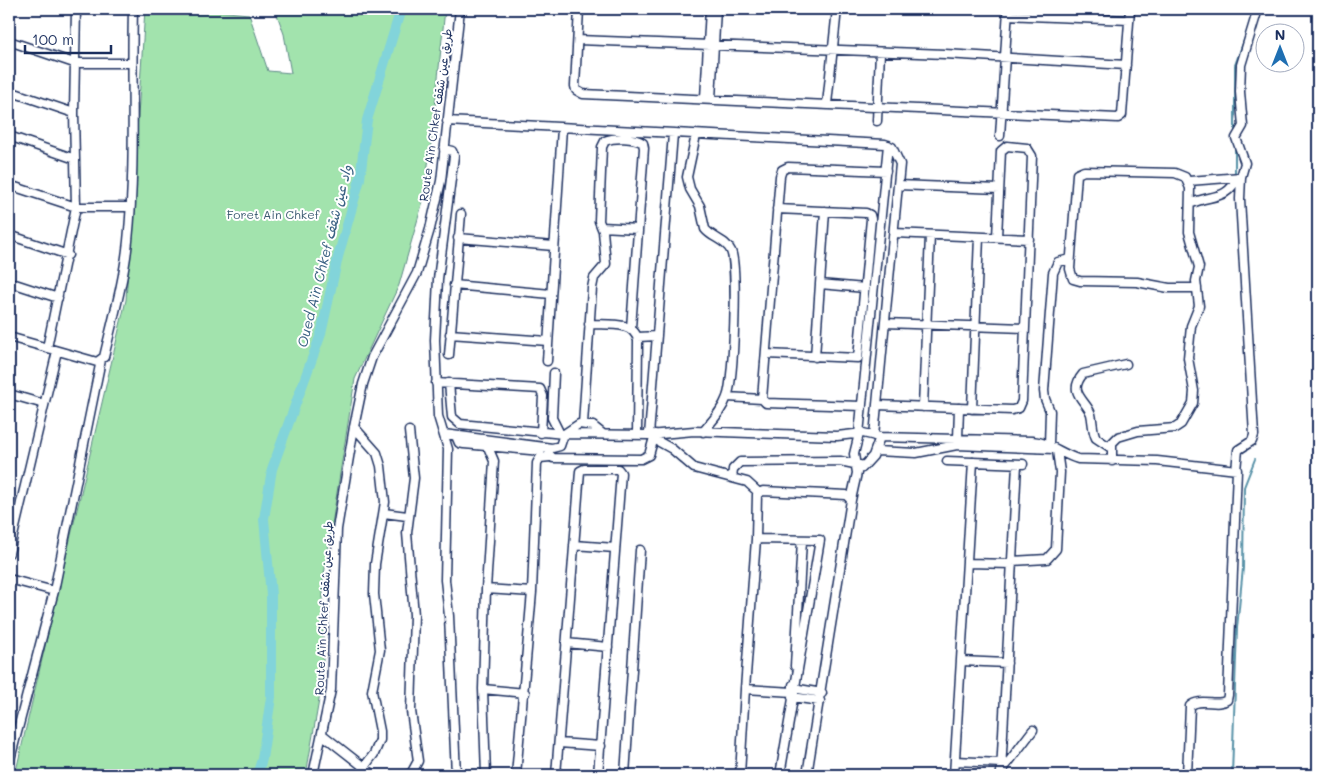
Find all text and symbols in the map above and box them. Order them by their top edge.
scale bar [25,22,111,54]
north arrow [1254,22,1304,72]
text: N [1275,25,1285,44]
street label: Route Aïn Chkef طريق عين شقف [415,27,455,203]
text: 100 m [32,29,74,49]
water label: Oued Aïn Chkef واد عين شقف [292,162,356,349]
park label: Foret Ain Chkef [227,206,320,222]
street label: Route Aïn Chkef طريق عين شقف [310,520,336,696]

